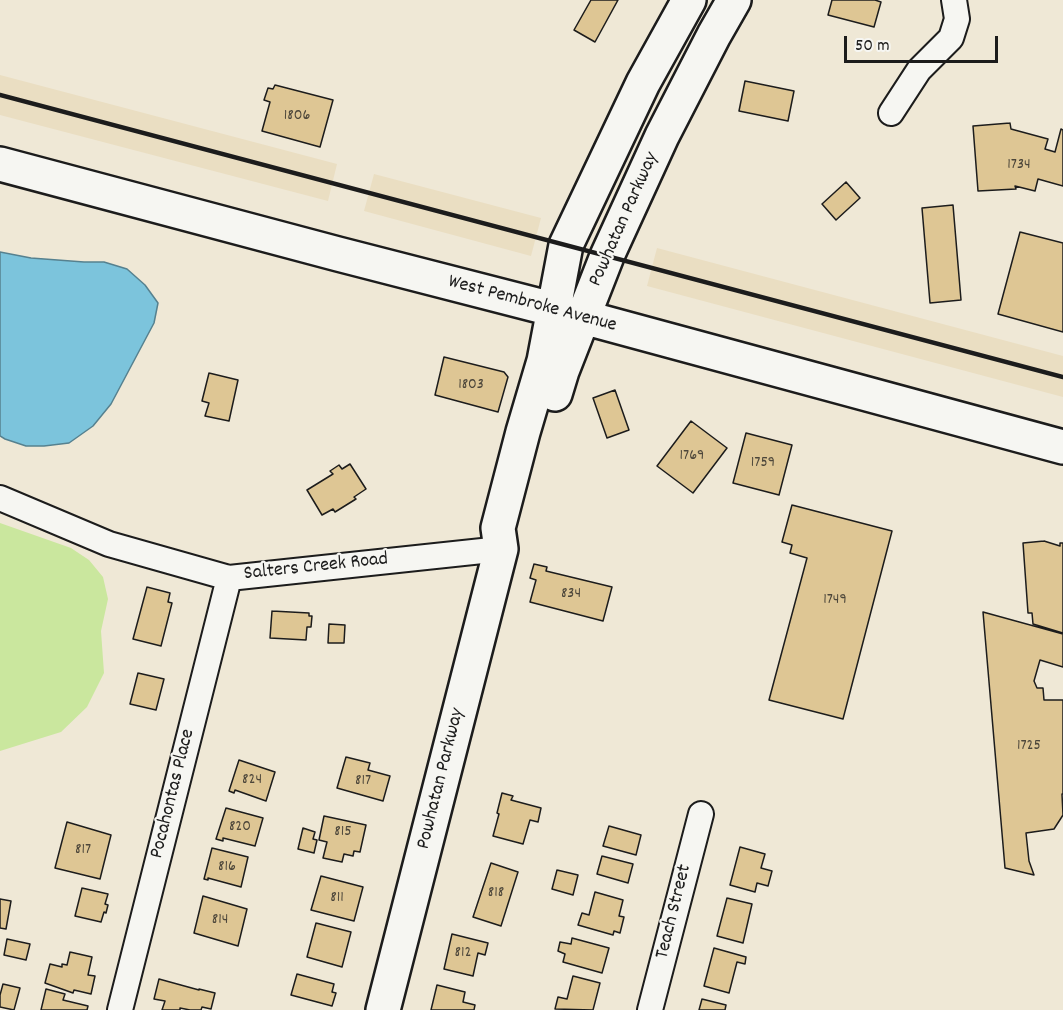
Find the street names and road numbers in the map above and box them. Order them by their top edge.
street label: Powhatan Parkway [585,149,665,291]
street label: West Pembroke Avenue [445,271,619,339]
street label: Salters Creek Road [243,549,389,587]
street label: Powhatan Parkway [413,706,471,852]
street label: Pocahontas Place [146,727,202,861]
street label: Teach Street [652,862,698,962]

